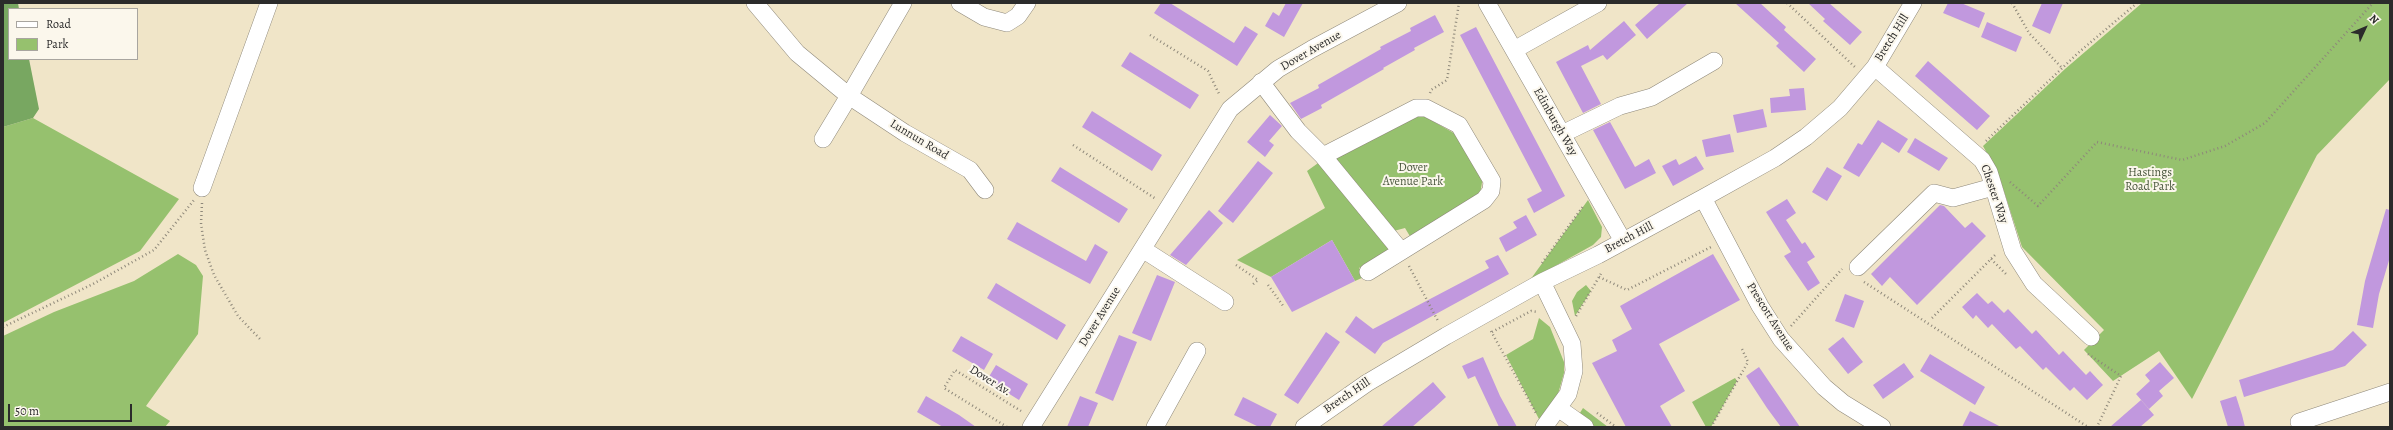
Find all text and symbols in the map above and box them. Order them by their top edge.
legend [8,8,138,60]
north arrow [2345,8,2385,48]
text: N [2366,11,2382,27]
street label: Bretch Hill [1872,12,1912,64]
text: Road [46,16,71,32]
street label: Dover Avenue [1278,28,1344,74]
text: Park [46,36,69,52]
street label: Edinburgh Way [1530,85,1580,159]
street label: Lunnun Road [887,117,951,163]
park label: Dover Avenue Park [1383,161,1443,189]
street label: Chester Way [1977,163,2011,225]
park label: Hastings Road Park [2125,166,2175,194]
street label: Bretch Hill [1602,219,1656,257]
street label: Prescott Avenue [1743,280,1797,354]
street label: Dover Avenue [1076,285,1124,349]
street label: Dover Av. [966,363,1014,399]
street label: Bretch Hill [1321,375,1373,417]
scale bar [10,396,134,422]
text: 50 m [15,403,39,419]

